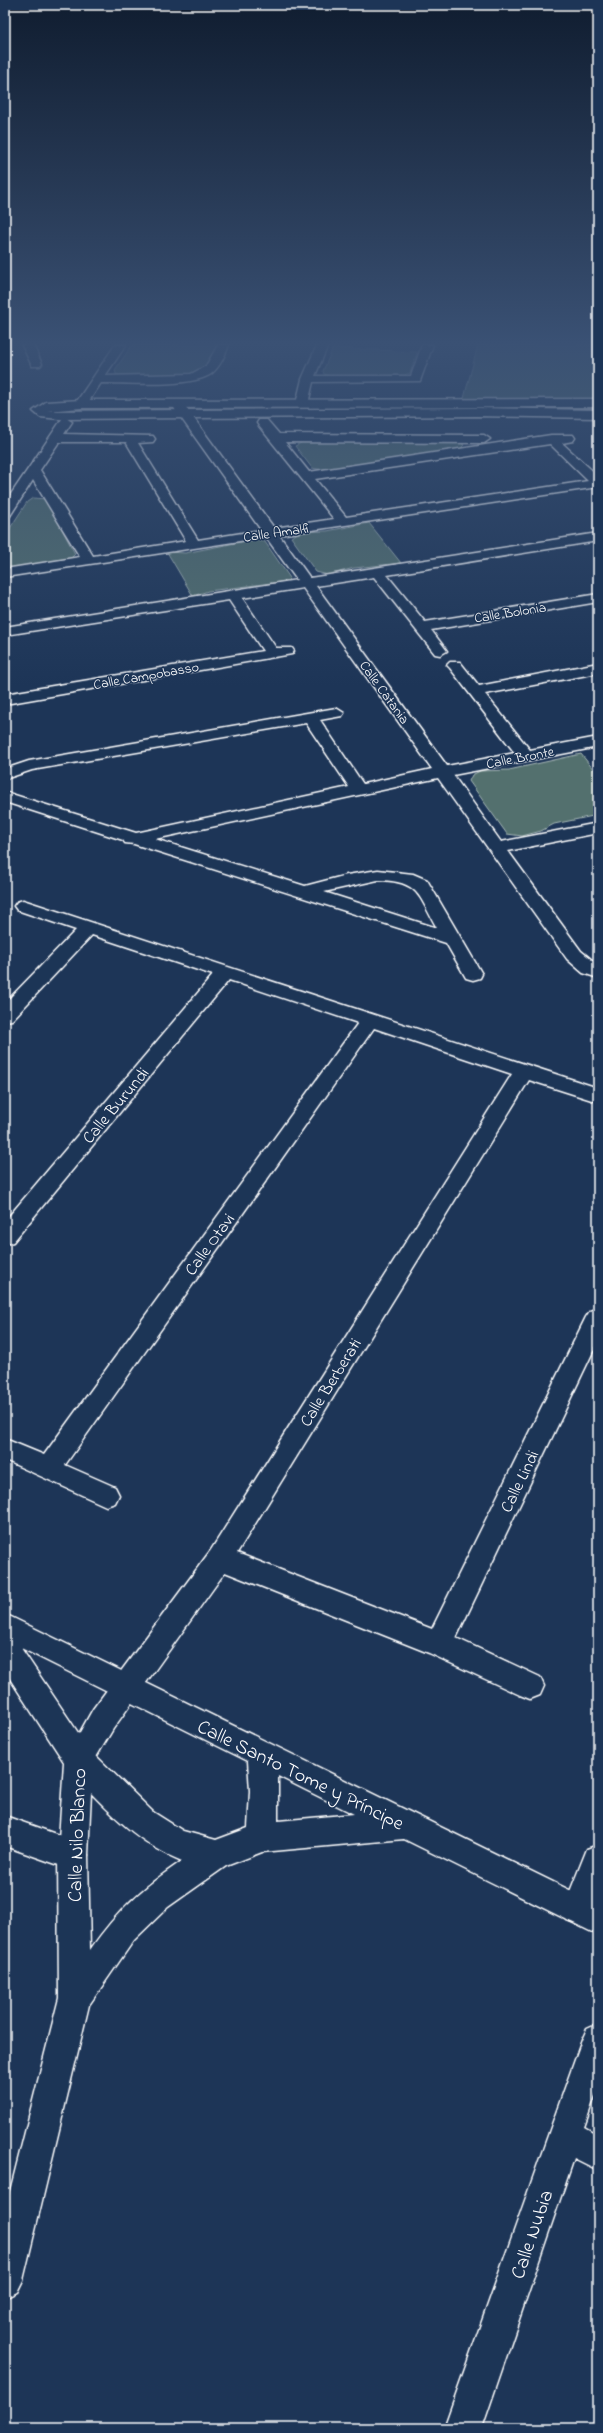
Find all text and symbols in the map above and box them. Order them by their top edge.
street label: Calle Amalfi [242,518,312,549]
street label: Calle Bolonia [473,597,548,630]
street label: Calle Campobasso [92,657,201,696]
street label: Calle Catania [353,657,414,729]
street label: Calle Bronte [485,741,557,775]
street label: Calle Burundi [77,1062,156,1150]
street label: Calle Otavi [179,1208,241,1281]
street label: Calle Berberati [294,1334,368,1432]
street label: Calle Lindi [495,1446,546,1517]
street label: Calle Santo Tome y Príncipe [191,1713,408,1839]
street label: Calle Nilo Blanco [62,1768,95,1902]
street label: Calle Nubia [505,2186,562,2283]

